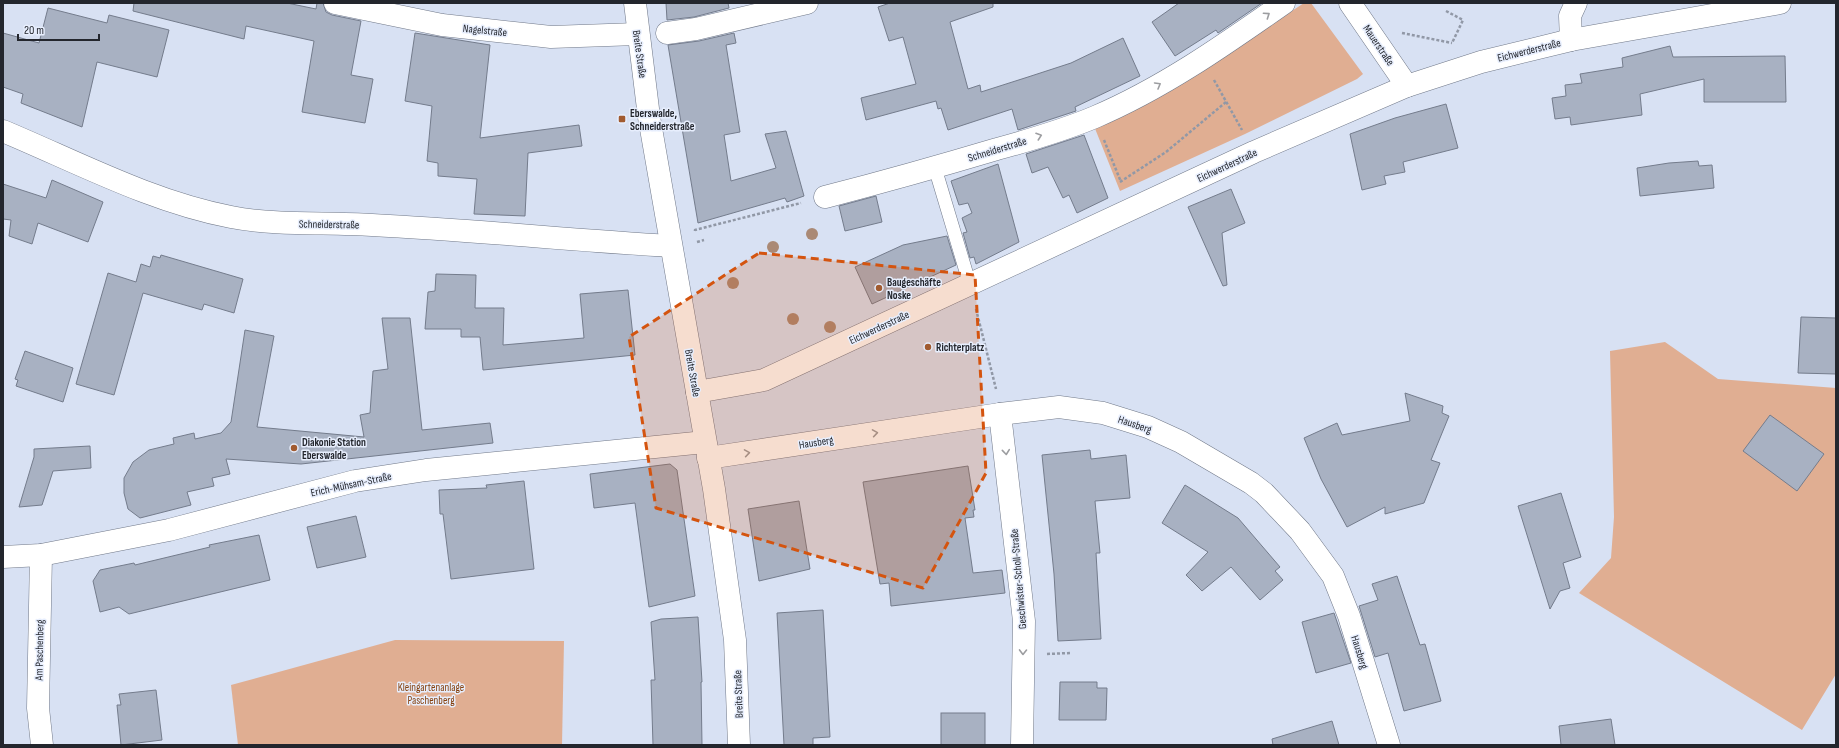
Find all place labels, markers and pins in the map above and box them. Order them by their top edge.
place label: Eberswalde, Schneiderstraße [630,107,695,133]
marker: Eberswalde, Schneiderstraße [617,114,627,124]
place label: Baugeschäfte Noske [887,276,941,302]
marker: Baugeschäfte Noske [874,283,884,293]
place label: Richterplatz [936,341,985,354]
marker: Richterplatz [923,342,933,352]
place label: Diakonie Station Eberswalde [302,436,366,462]
marker: Diakonie Station Eberswalde [289,443,299,453]

